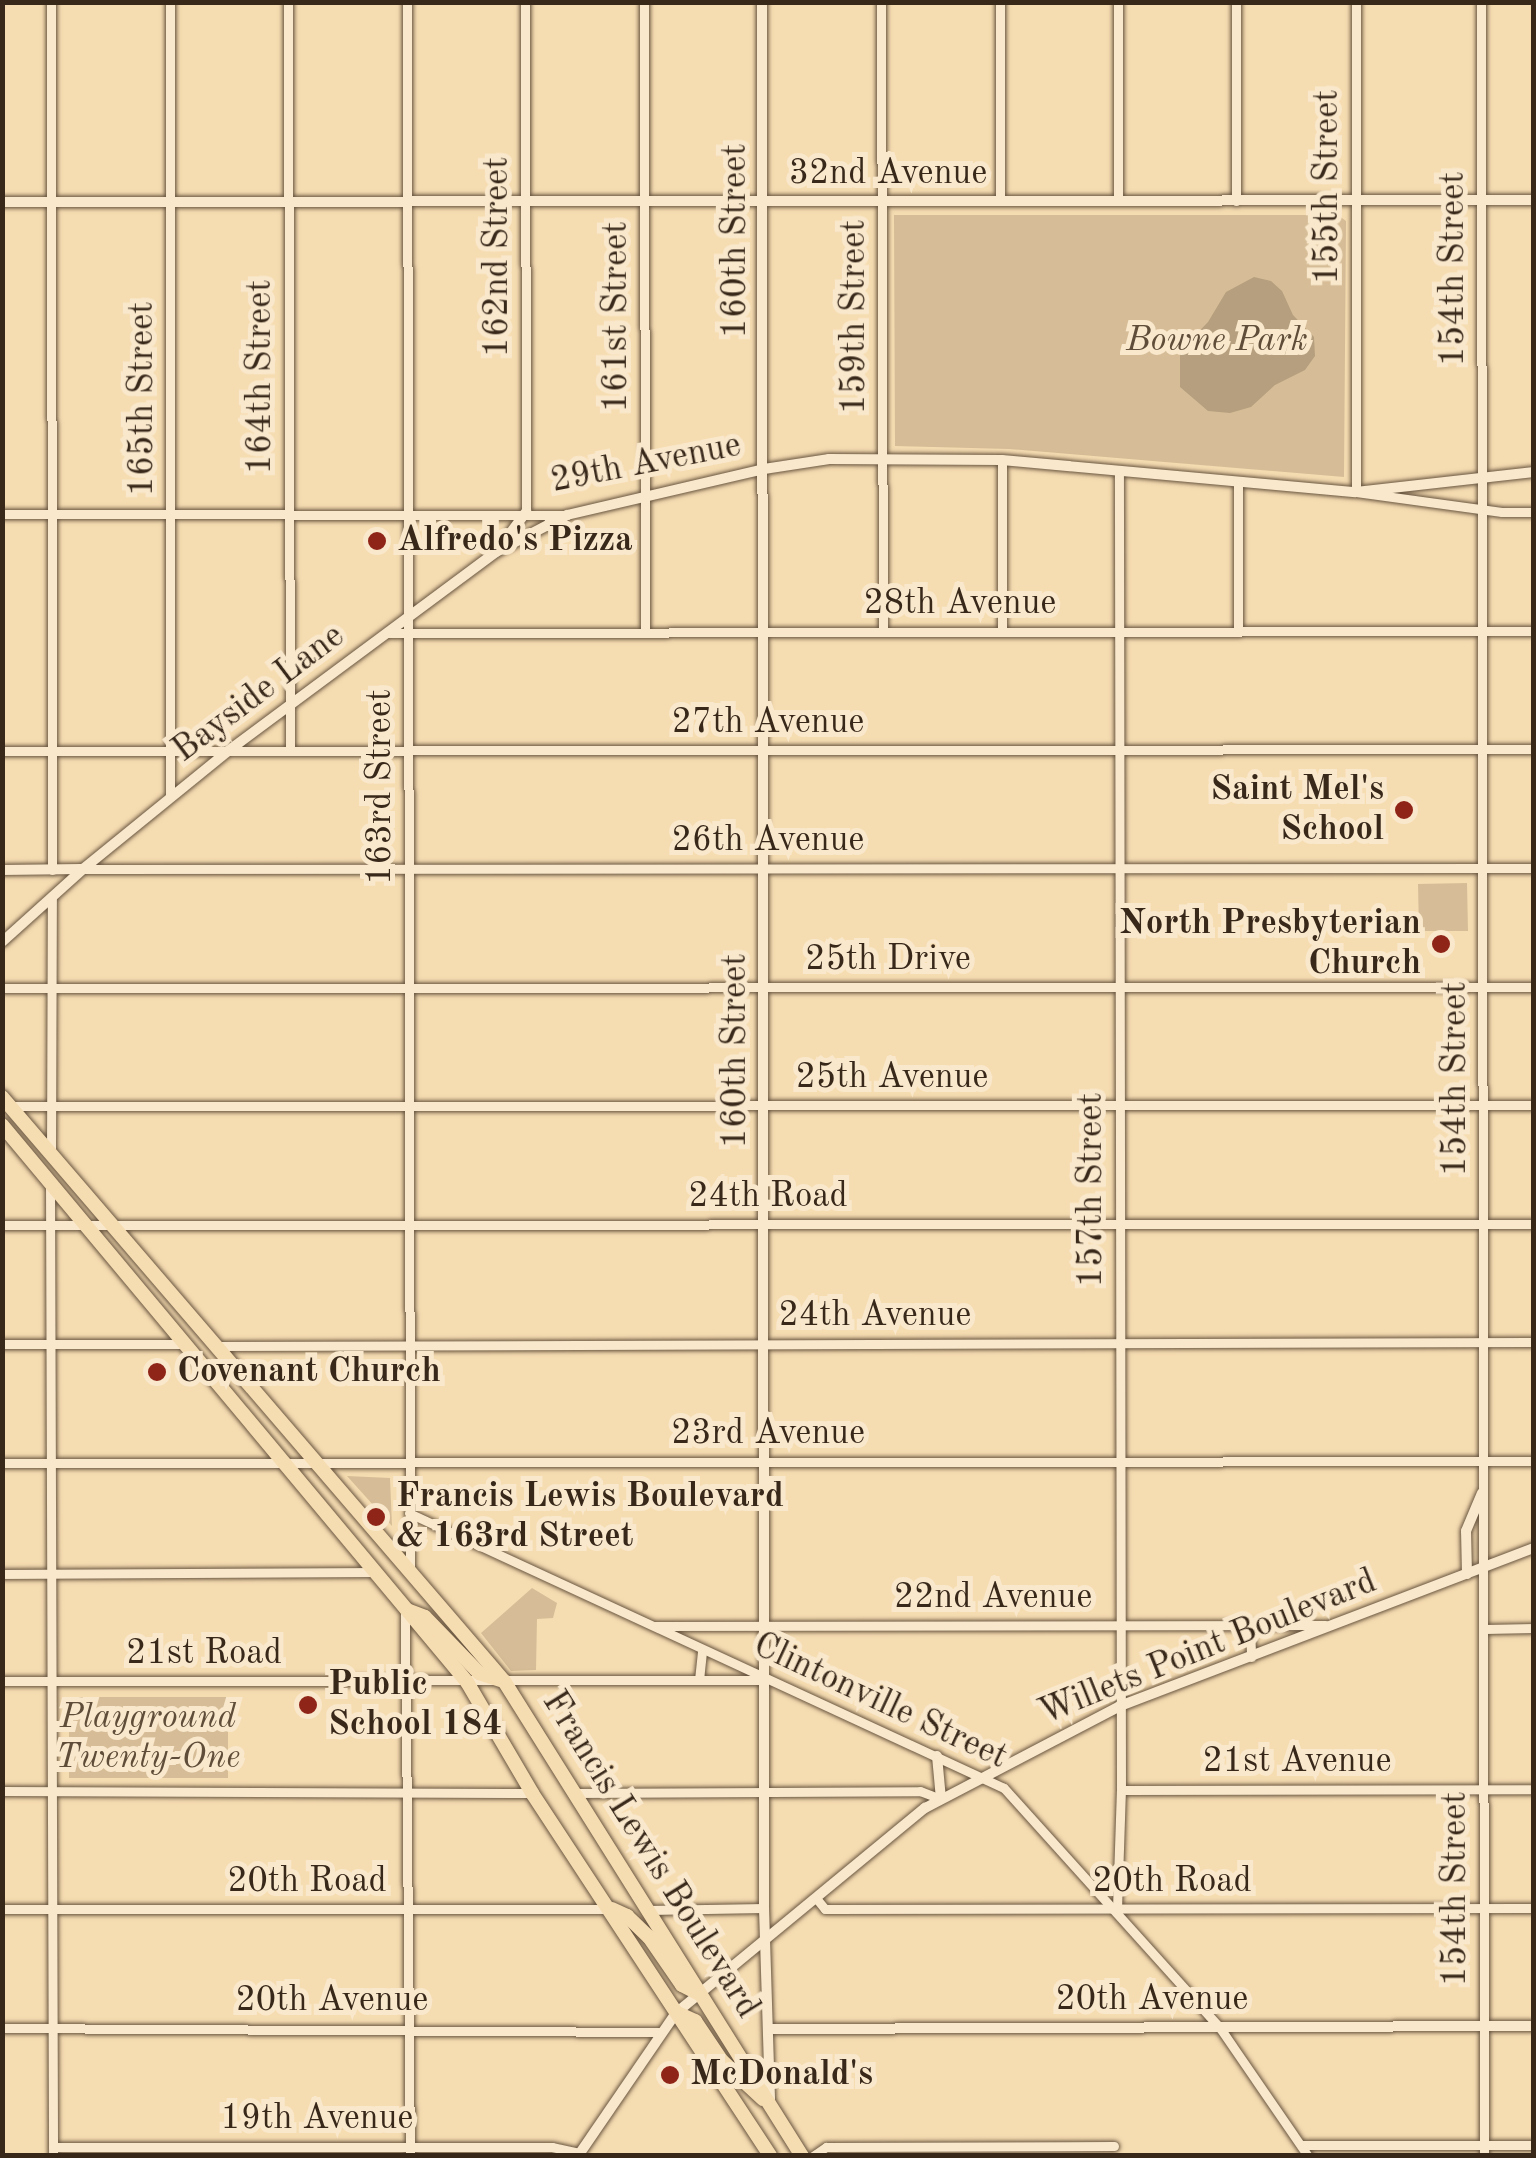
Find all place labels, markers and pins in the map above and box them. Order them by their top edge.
place label: Alfredo's Pizza [397,520,633,562]
marker: Alfredo's Pizza [366,530,388,552]
place label: Saint Mel's School [1210,769,1384,851]
marker: Saint Mel's School [1393,799,1415,821]
place label: North Presbyterian Church [1119,903,1421,985]
marker: North Presbyterian Church [1430,933,1452,955]
place label: Covenant Church [177,1351,441,1393]
marker: Covenant Church [146,1361,168,1383]
place label: Francis Lewis Boulevard & 163rd Street [396,1476,784,1558]
marker: Francis Lewis Boulevard & 163rd Street [365,1506,387,1528]
place label: Public School 184 [328,1664,502,1746]
marker: Public School 184 [297,1694,319,1716]
place label: McDonald's [690,2054,873,2096]
marker: McDonald's [659,2064,681,2086]

